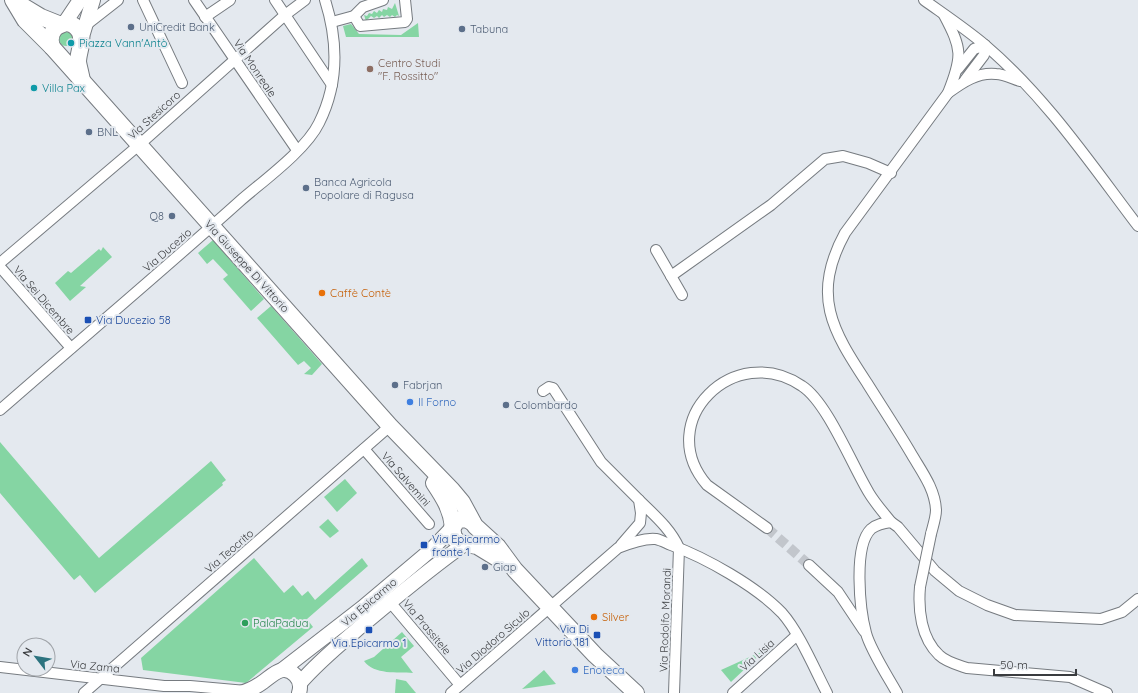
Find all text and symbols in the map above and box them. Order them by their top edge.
place label: UniCredit Bank [139,20,215,34]
marker: UniCredit Bank [126,22,136,32]
place label: Tabuna [470,22,508,36]
marker: Tabuna [457,24,467,34]
place label: Piazza Vann'Antò [79,36,168,50]
street label: Via Monreale [230,36,280,100]
marker: Piazza Vann'Antò [66,38,76,48]
place label: Centro Studi "F. Rossitto" [378,56,440,83]
marker: Centro Studi "F. Rossitto" [365,64,375,74]
place label: Villa Pax [42,81,85,95]
marker: Villa Pax [29,83,39,93]
street label: Via Stesicoro [125,88,183,142]
place label: BNL [97,125,118,139]
marker: BNL [84,127,94,137]
place label: Banca Agricola Popolare di Ragusa [314,175,414,202]
marker: Banca Agricola Popolare di Ragusa [301,183,311,193]
place label: Q8 [150,209,164,223]
marker: Q8 [167,211,177,221]
street label: Via Giuseppe Di Vittorio [202,217,292,315]
street label: Via Ducezio [140,225,194,275]
street label: Via Sei Dicembre [10,263,78,337]
place label: Caffè Contè [330,286,391,300]
marker: Caffè Contè [317,288,327,298]
place label: Via Ducezio 58 [96,313,171,327]
marker: Via Ducezio 58 [83,315,93,325]
place label: Fabrjan [403,378,442,392]
marker: Fabrjan [390,380,400,390]
place label: Il Forno [418,395,457,409]
marker: Il Forno [405,397,415,407]
place label: Colombardo [514,398,578,412]
marker: Colombardo [501,400,511,410]
street label: Via Salvemini [379,449,433,509]
street label: Via Teocrito [202,526,257,576]
place label: Via Epicarmo fronte 1 [432,532,500,559]
marker: Via Epicarmo fronte 1 [419,540,429,550]
place label: Giap [493,560,517,574]
marker: Giap [480,562,490,572]
street label: Via Rodolfo Morandi [656,568,674,672]
street label: Via Epicarmo [338,575,400,629]
street label: Via Prassitele [400,597,454,657]
street label: Via Diodoro Siculo [453,605,533,677]
place label: Silver [602,610,630,624]
marker: Silver [589,612,599,622]
place label: PalaPadua [253,616,308,630]
marker: PalaPadua [240,618,250,628]
place label: Via Di Vittorio 181 [535,622,589,649]
marker: Via Epicarmo 1 [364,625,374,635]
marker: Via Di Vittorio 181 [592,630,602,640]
place label: Via Epicarmo 1 [332,636,406,650]
street label: Via Lisia [737,636,777,674]
north arrow [16,637,56,677]
text: N [19,645,36,659]
scale bar [994,651,1076,677]
street label: Via Zama [70,656,120,676]
text: 50 m [1000,657,1028,672]
place label: Enoteca [583,663,625,677]
marker: Enoteca [570,665,580,675]

